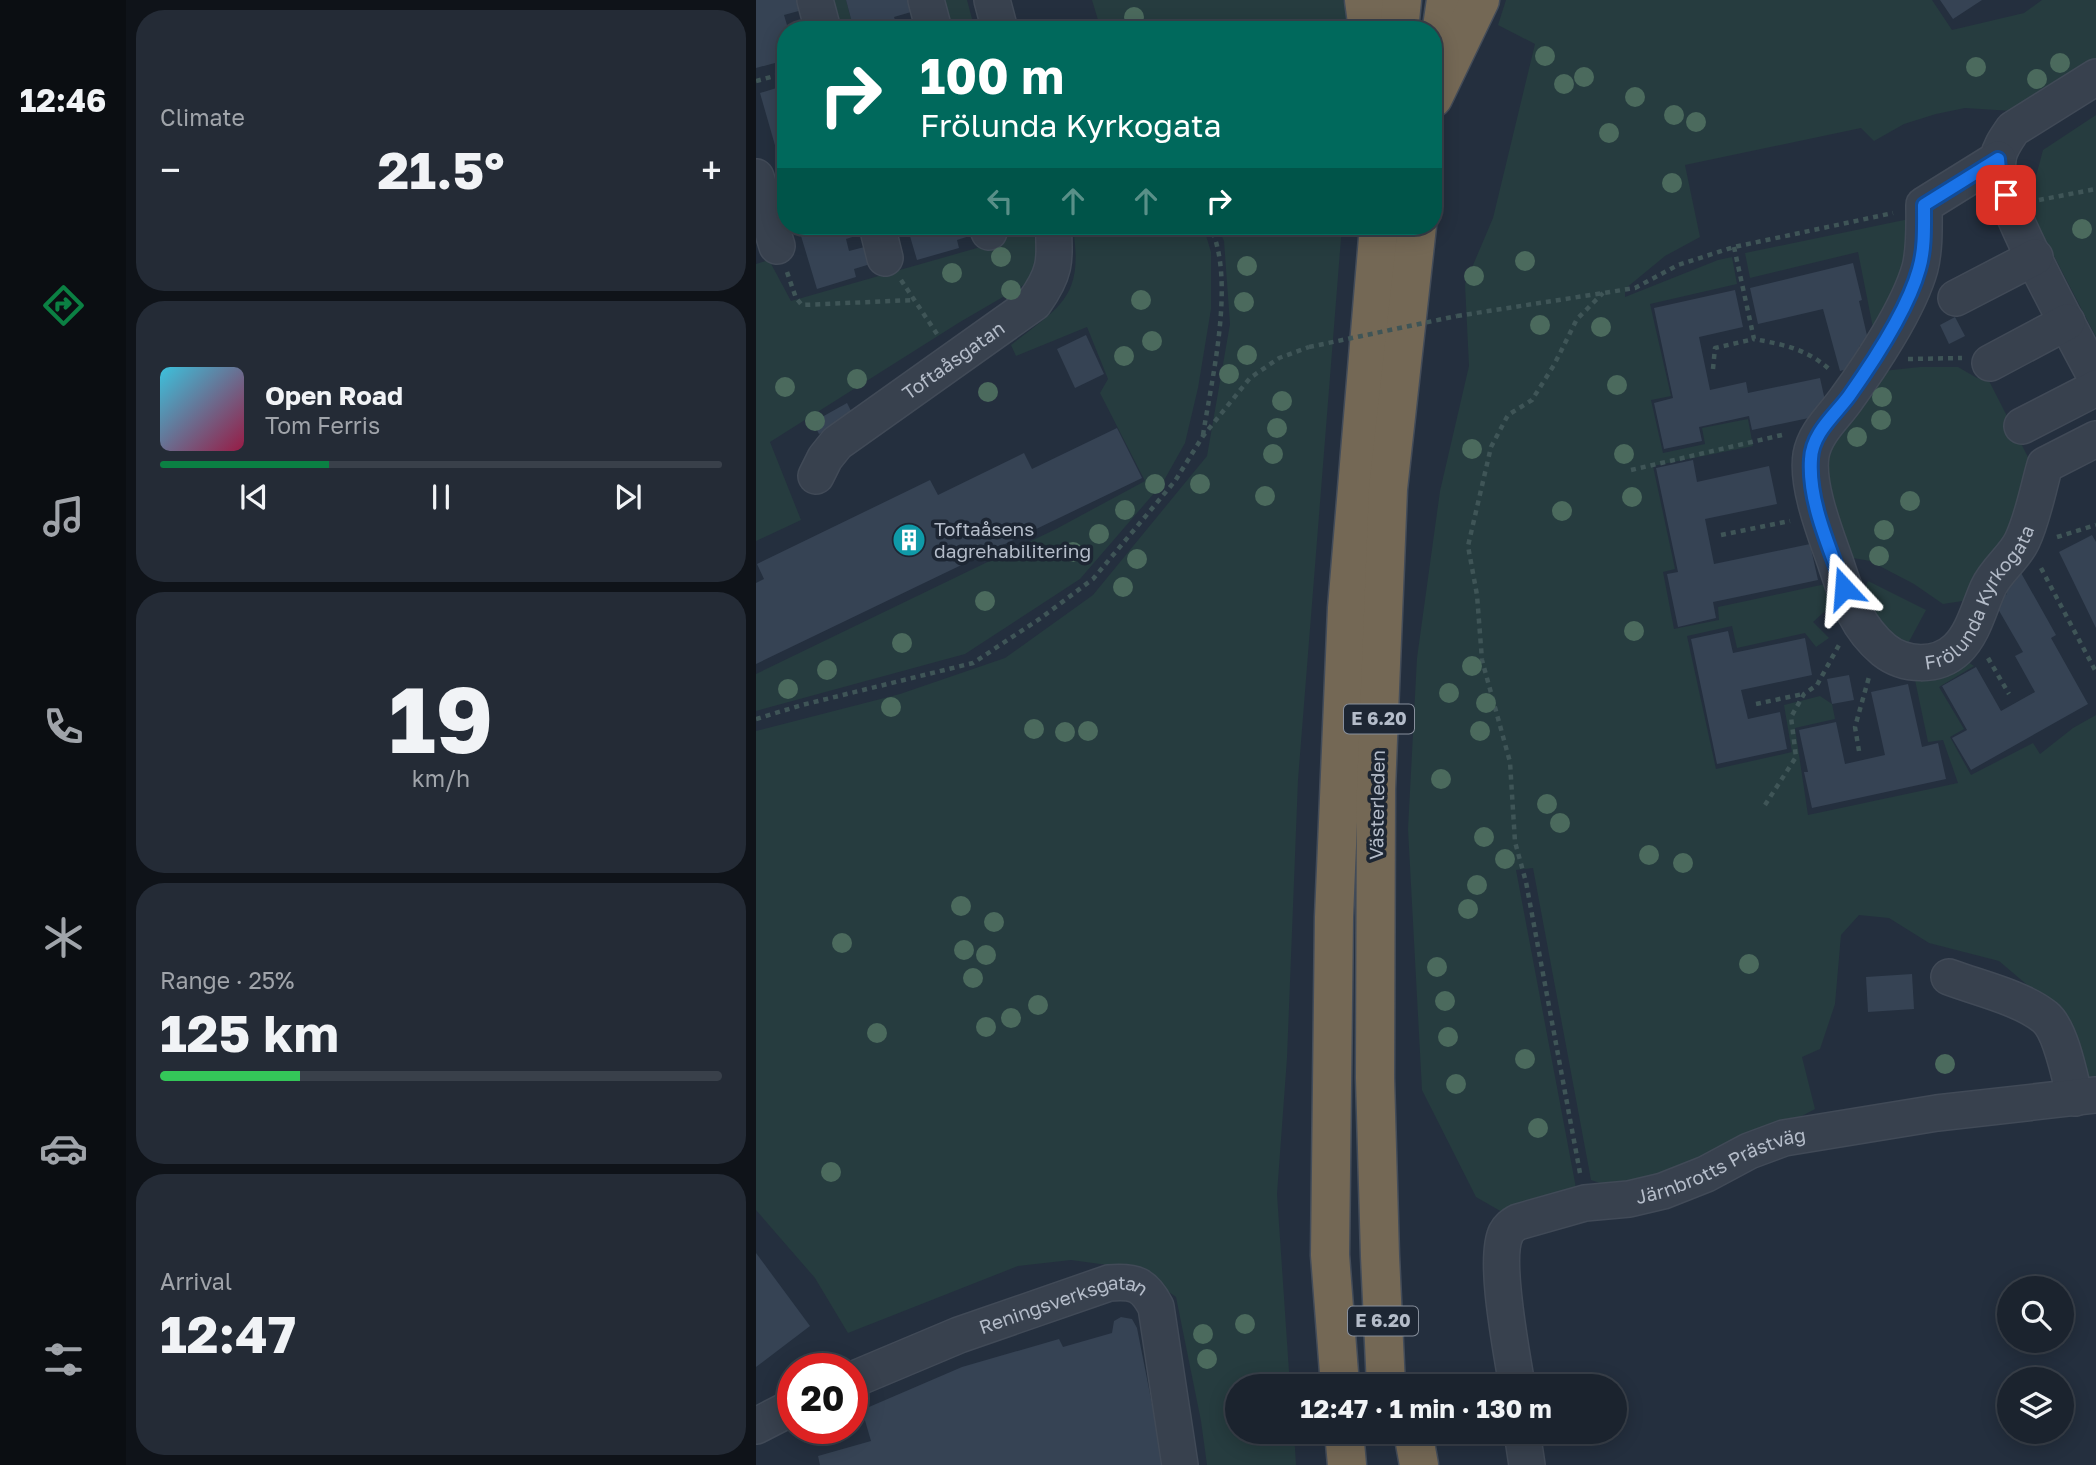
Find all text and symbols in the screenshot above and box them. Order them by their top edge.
text: 100 m [920,46,1064,105]
icon: right [805,49,896,140]
text: 12:46 [20,81,106,119]
text: Climate [160,103,245,131]
text: Frölunda Kyrkogata [920,106,1222,144]
text: 21.5° [377,138,505,200]
text: − [160,147,181,192]
text: + [701,147,722,192]
pin [1976,165,2036,225]
icon: arrive [1987,176,2025,214]
icon: left [981,182,1019,220]
icon: ahead [1054,182,1092,220]
icon: ahead [1127,182,1165,220]
icon: right [1200,182,1238,220]
icon: directions [39,281,88,330]
street label: Toftaåsgatan [897,316,1009,404]
text: Open Road [265,380,403,411]
text: Tom Ferris [265,411,380,439]
icon: previous [235,478,273,516]
icon: pause [422,478,460,516]
icon: next [609,478,647,516]
icon: music [39,492,88,541]
place label: Toftaåsens dagrehabilitering [934,517,1091,562]
building icon: Toftaåsens dagrehabilitering [890,521,928,559]
street label: Frölunda Kyrkogata [1923,522,2038,674]
position arrow [1807,551,1881,625]
text: 19 [389,664,493,773]
icon: phone [39,702,88,751]
road number: E 6.20 [1344,704,1414,734]
street label: Västerleden [1364,750,1389,860]
text: km/h [412,764,470,792]
icon: climate [39,913,88,962]
text: Range · 25% [160,966,294,994]
text: 125 km [160,1001,339,1063]
street label: Järnbrotts Prästväg [1633,1123,1807,1208]
icon: car [39,1124,88,1173]
text: Arrival [160,1267,232,1295]
street label: Reningsverksgatan [976,1270,1153,1338]
map controls [1997,1276,2074,1444]
button: search [1997,1276,2074,1353]
text: 12:47 [160,1302,296,1364]
road number: E 6.20 [1348,1306,1418,1336]
icon: filters [39,1335,88,1384]
speed limit sign: 20 [777,1353,868,1444]
button: layers [1997,1367,2074,1444]
text: 12:47 · 1 min · 130 m [1300,1393,1552,1424]

